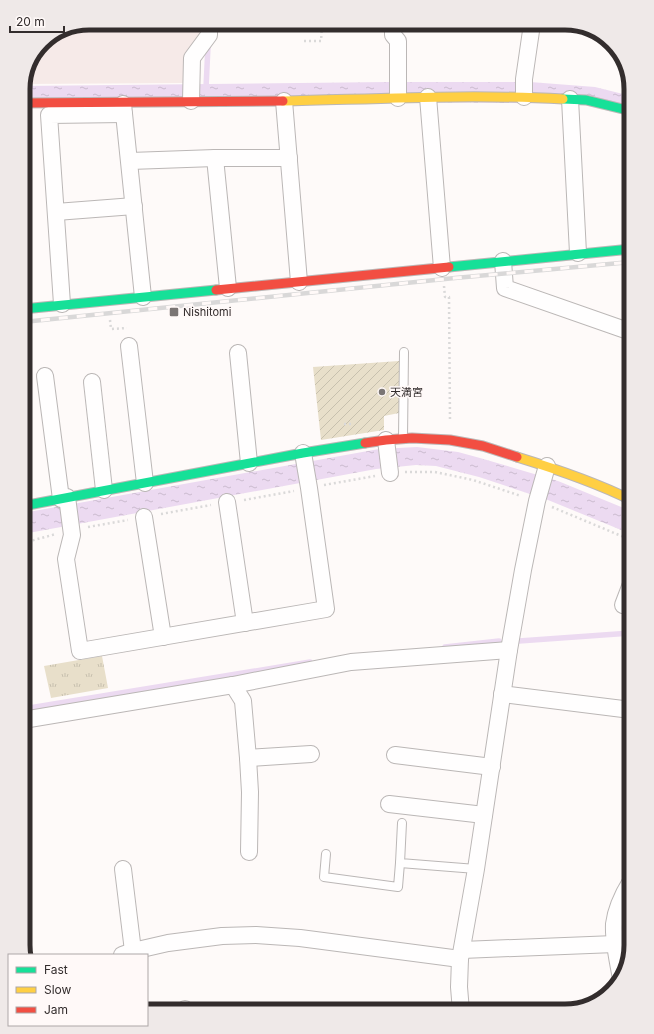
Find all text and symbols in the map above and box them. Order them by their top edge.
scale bar [10,8,64,34]
text: 20 m [16,14,45,29]
place label: Nishitomi [183,305,231,319]
marker: Nishitomi [168,306,180,318]
place label: 天満宮 [390,385,423,399]
marker: 天満宮 [377,387,387,397]
legend [8,954,148,1026]
text: Fast [44,962,68,977]
text: Slow [44,982,72,997]
text: Jam [44,1002,68,1017]

